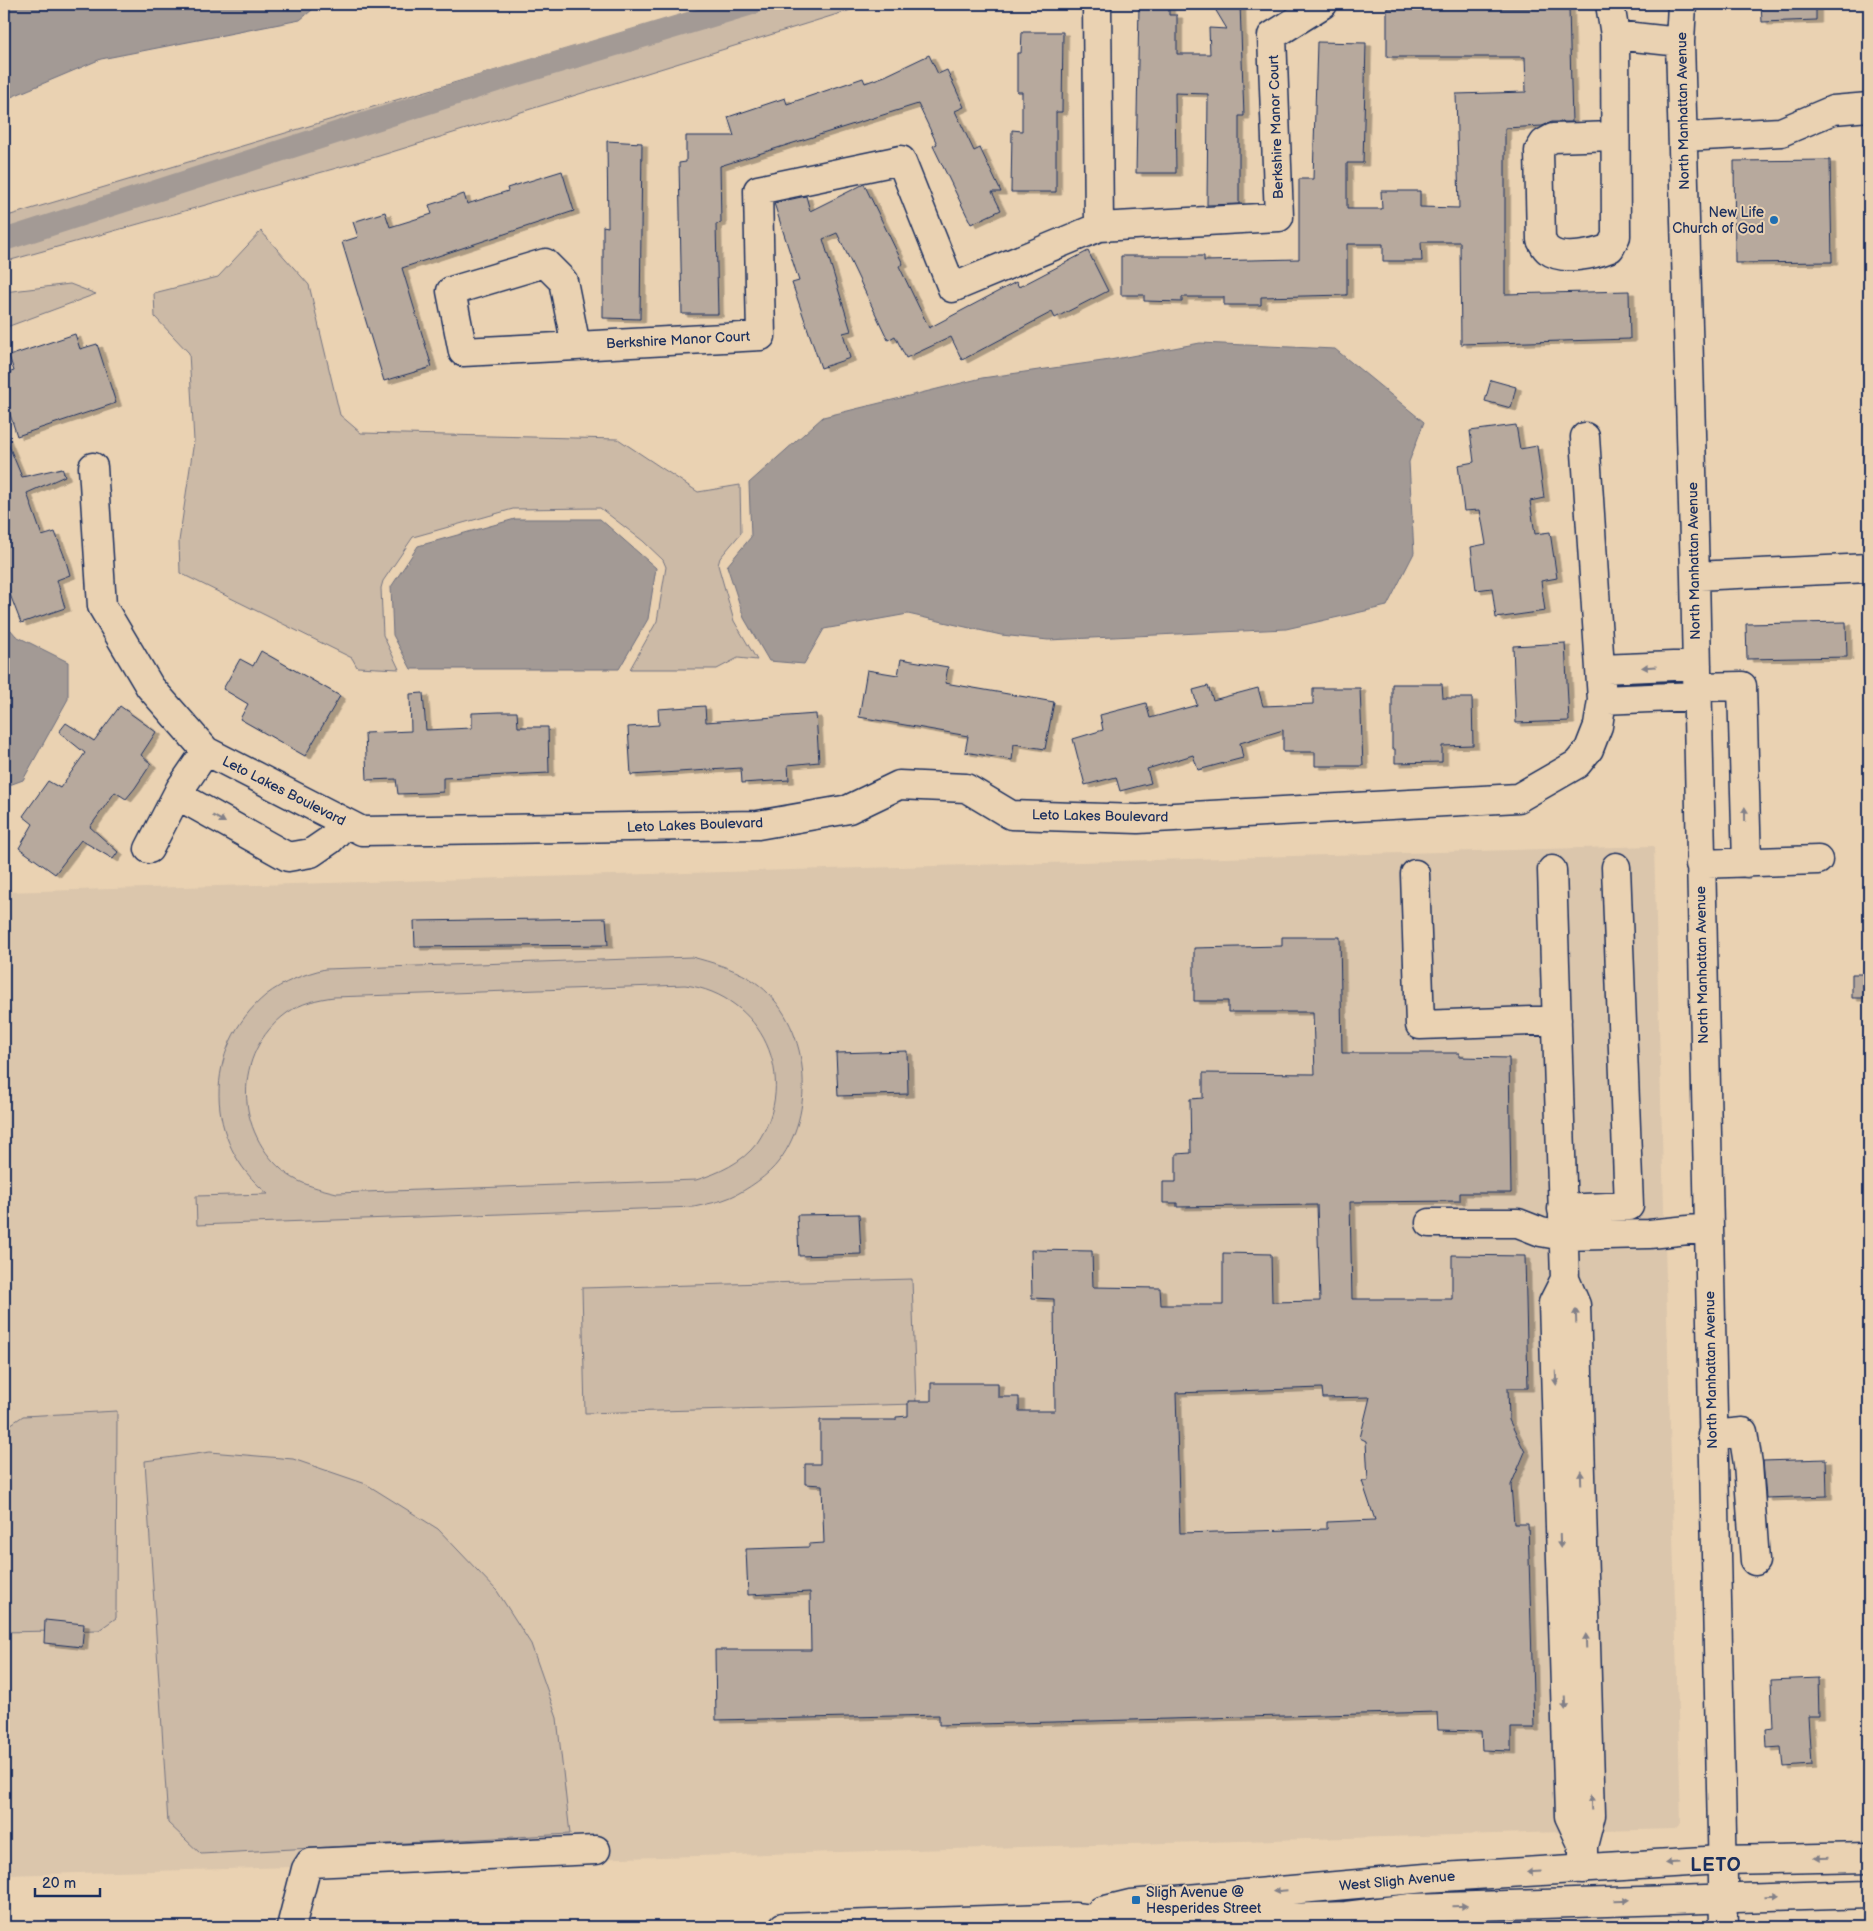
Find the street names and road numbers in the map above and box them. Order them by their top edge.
street label: North Manhattan Avenue [1673,32,1693,190]
street label: Berkshire Manor Court [1265,54,1287,199]
street label: Berkshire Manor Court [605,328,751,352]
street label: North Manhattan Avenue [1684,482,1704,640]
street label: Leto Lakes Boulevard [219,752,349,830]
street label: Leto Lakes Boulevard [1032,806,1168,826]
street label: Leto Lakes Boulevard [627,814,763,836]
street label: North Manhattan Avenue [1692,886,1712,1044]
street label: North Manhattan Avenue [1701,1291,1721,1449]
street label: West Sligh Avenue [1338,1867,1456,1895]

